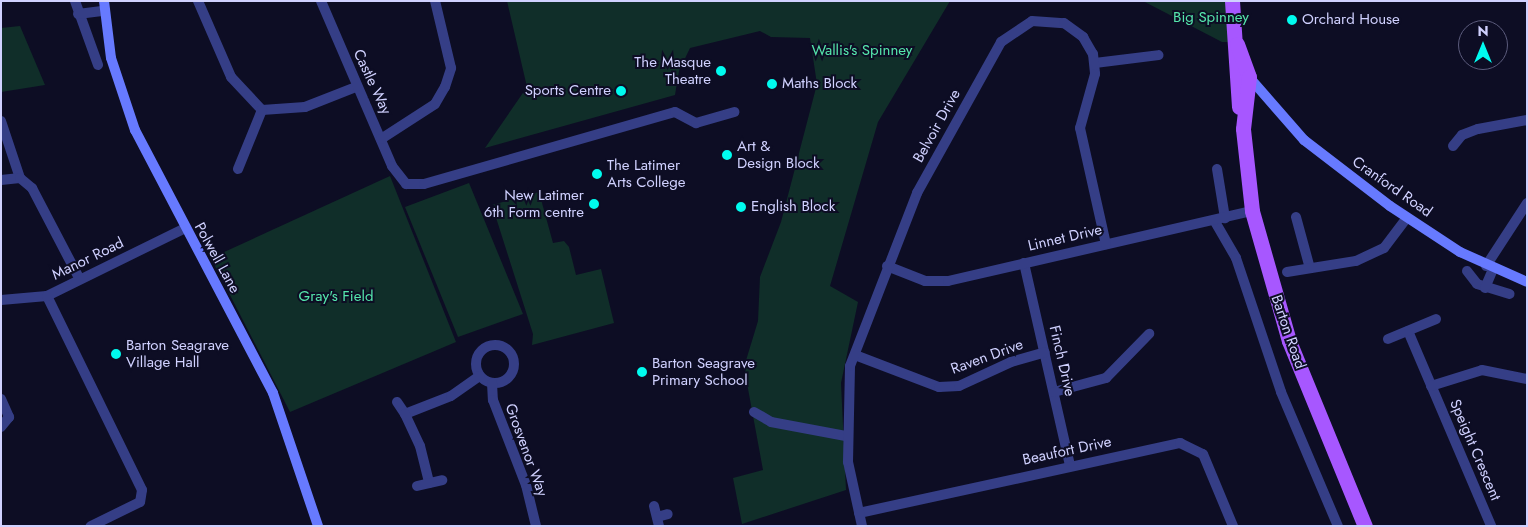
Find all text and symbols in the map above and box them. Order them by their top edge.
park label: Big Spinney [1173,9,1249,27]
place label: Orchard House [1302,11,1400,29]
marker: Orchard House [1286,14,1298,26]
north arrow [1458,20,1508,70]
text: N [1477,21,1489,41]
park label: Wallis's Spinney [812,42,912,60]
street label: Castle Way [349,47,395,117]
place label: The Masque Theatre [634,53,711,88]
marker: The Masque Theatre [715,65,727,77]
place label: Maths Block [782,75,857,93]
marker: Maths Block [766,78,778,90]
place label: Sports Centre [525,82,611,100]
marker: Sports Centre [615,85,627,97]
street label: Belvoir Drive [909,86,965,166]
place label: Art & Design Block [737,137,820,172]
marker: Art & Design Block [721,149,733,161]
street label: Cranford Road [1349,153,1435,221]
place label: The Latimer Arts College [607,156,686,191]
marker: The Latimer Arts College [591,168,603,180]
place label: New Latimer 6th Form centre [484,186,584,221]
marker: New Latimer 6th Form centre [588,198,600,210]
place label: English Block [751,198,835,216]
marker: English Block [735,201,747,213]
street label: Polwell Lane [190,219,244,297]
street label: Linnet Drive [1026,221,1104,255]
street label: Manor Road [49,234,127,284]
park label: Gray's Field [299,288,373,306]
street label: Barton Road [1267,293,1309,371]
street label: Finch Drive [1045,324,1079,398]
place label: Barton Seagrave Village Hall [126,336,229,371]
street label: Raven Drive [949,336,1025,378]
marker: Barton Seagrave Village Hall [110,348,122,360]
place label: Barton Seagrave Primary School [652,354,755,389]
marker: Barton Seagrave Primary School [636,366,648,378]
street label: Speight Crescent [1446,397,1504,503]
street label: Grosvenor Way [501,401,551,499]
street label: Beaufort Drive [1021,433,1113,469]

